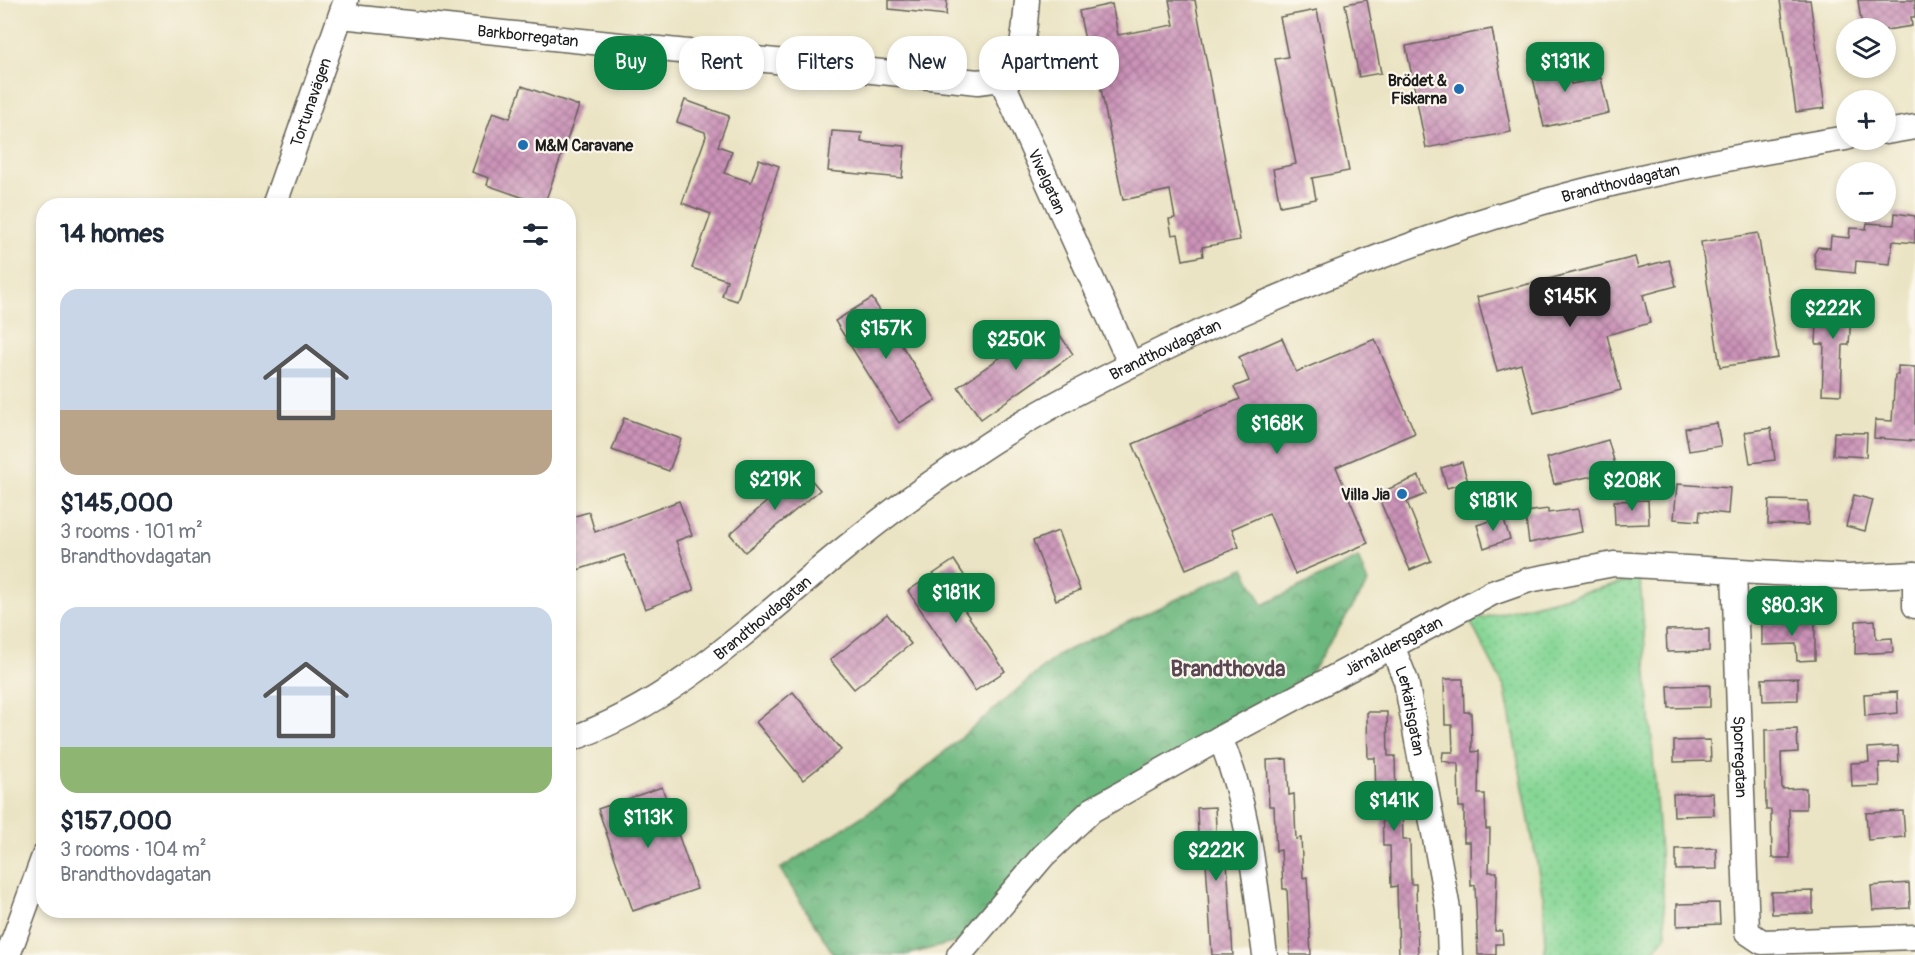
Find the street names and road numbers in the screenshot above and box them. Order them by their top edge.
street label: Barkborregatan [476,21,580,52]
street label: Tortunavägen [286,55,336,150]
street label: Vivelgatan [1023,146,1070,217]
street label: Brandthovdagatan [1559,160,1682,207]
street label: Brandthovdagatan [1106,315,1224,385]
street label: Brandthovdagatan [710,572,816,665]
street label: Järnåldersgatan [1341,612,1446,681]
street label: Lerkärlsgatan [1390,663,1429,758]
street label: Sporregatan [1728,716,1751,798]

